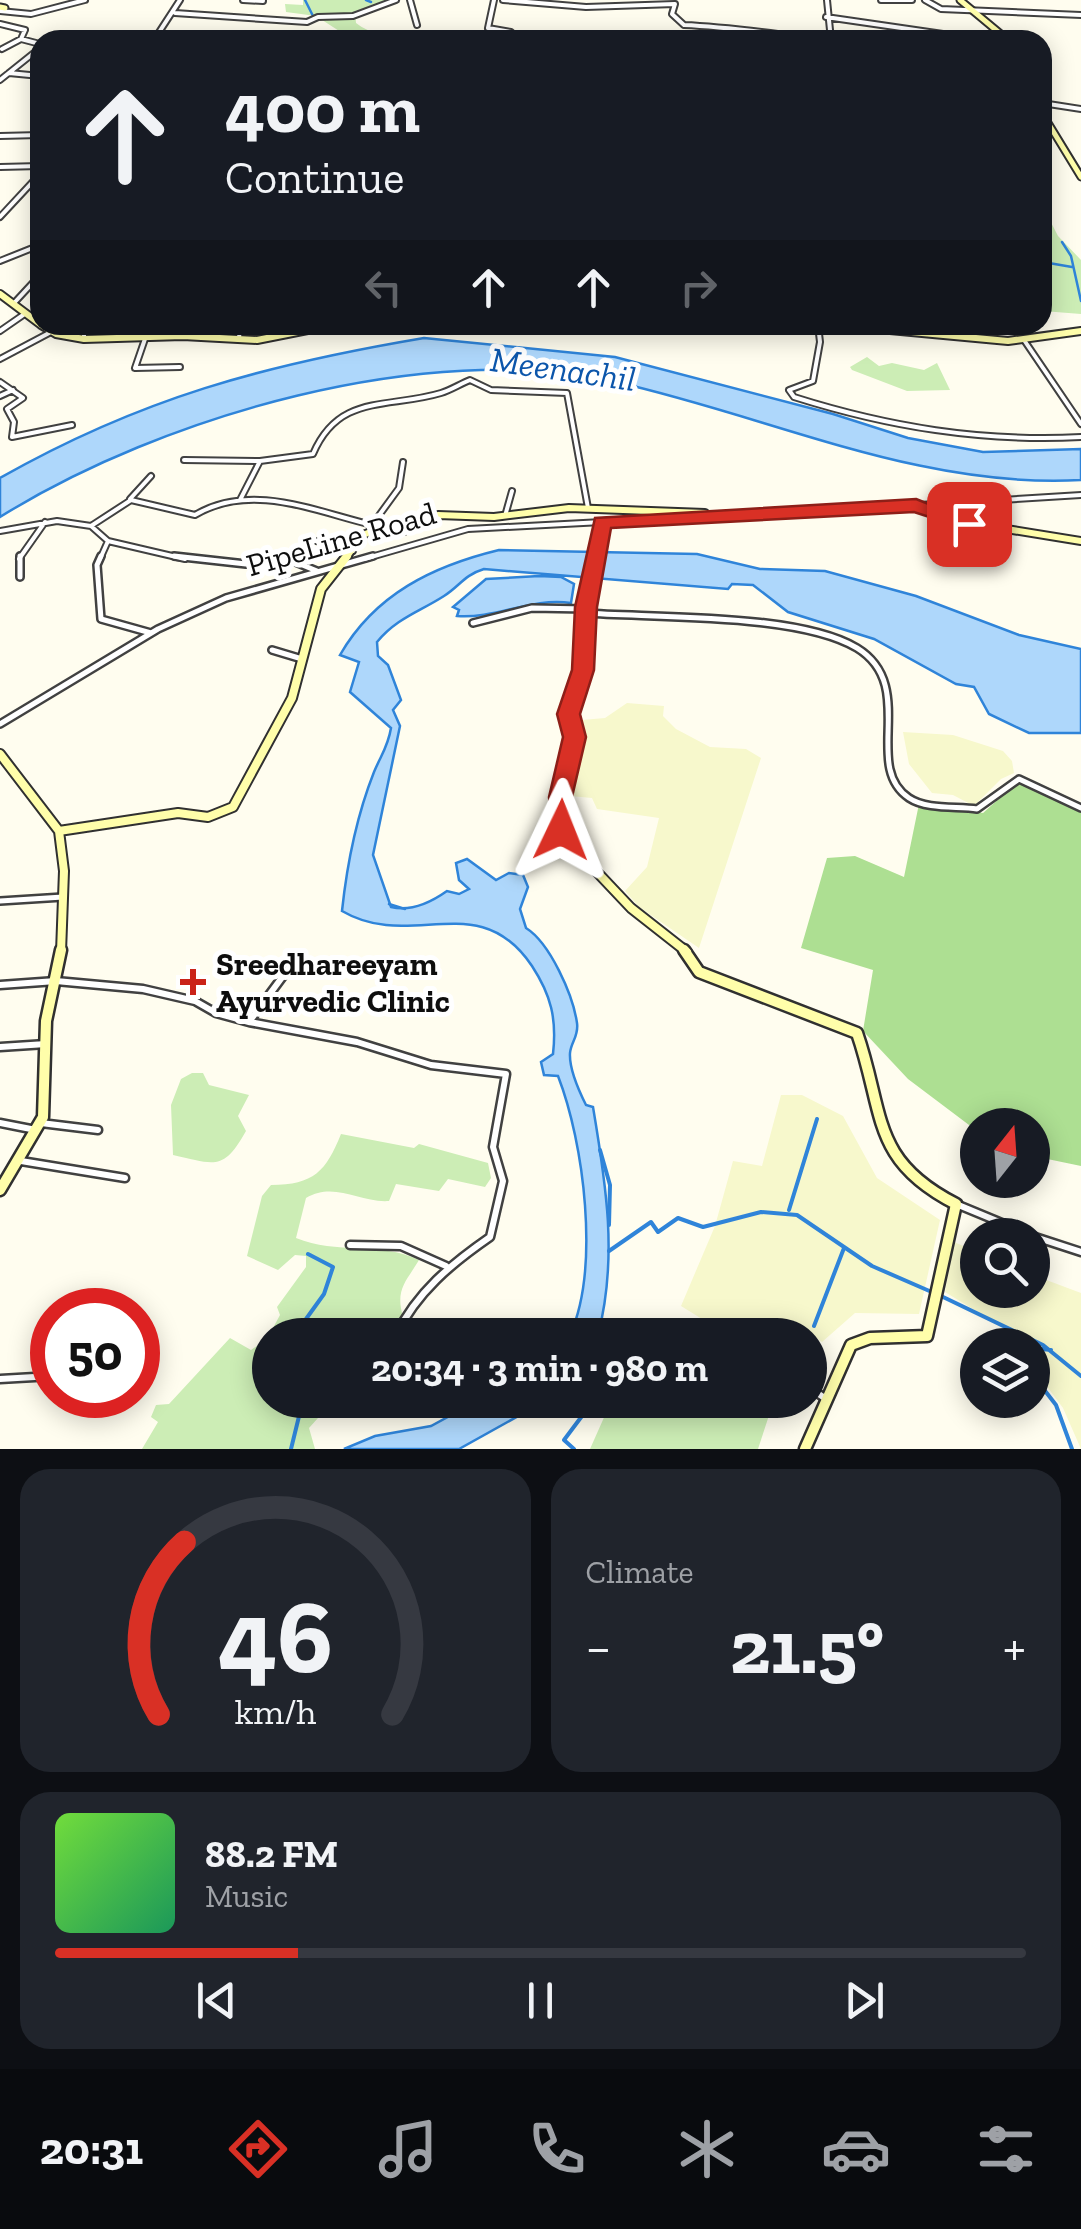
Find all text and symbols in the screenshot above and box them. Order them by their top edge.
text: 400 m [225,66,420,150]
icon: ahead [60,70,190,200]
text: Continue [225,151,404,205]
icon: left [356,260,411,315]
icon: ahead [461,260,516,315]
icon: ahead [566,260,621,315]
icon: right [671,260,726,315]
water label: Meenachil [488,338,638,400]
pin [927,482,1012,567]
street label: PipeLine Road [242,494,441,584]
icon: arrive [942,497,997,552]
position arrow [509,778,613,882]
place label: Sreedhareeyam Ayurvedic Clinic [216,945,450,1020]
marker: Sreedhareeyam Ayurvedic Clinic [180,969,206,995]
north arrow [960,1108,1050,1198]
map controls [960,1108,1050,1418]
button: search [960,1218,1050,1308]
speed limit sign: 50 [30,1288,160,1418]
button: layers [960,1328,1050,1418]
text: 20:34 · 3 min · 980 m [371,1345,708,1391]
text: Climate [586,1553,694,1591]
text: 46 [218,1574,333,1699]
text: 21.5° [730,1602,884,1692]
text: − [586,1614,611,1680]
text: + [1003,1614,1026,1680]
text: km/h [234,1690,316,1733]
text: 88.2 FM [205,1831,338,1877]
text: Music [205,1877,288,1915]
icon: previous [189,1973,244,2028]
icon: pause [513,1973,568,2028]
icon: next [837,1973,892,2028]
icon: directions [223,2114,293,2184]
icon: music [373,2114,443,2184]
icon: phone [522,2114,592,2184]
icon: climate [672,2114,742,2184]
icon: car [821,2114,891,2184]
icon: filters [971,2114,1041,2184]
text: 20:31 [40,2122,143,2176]

